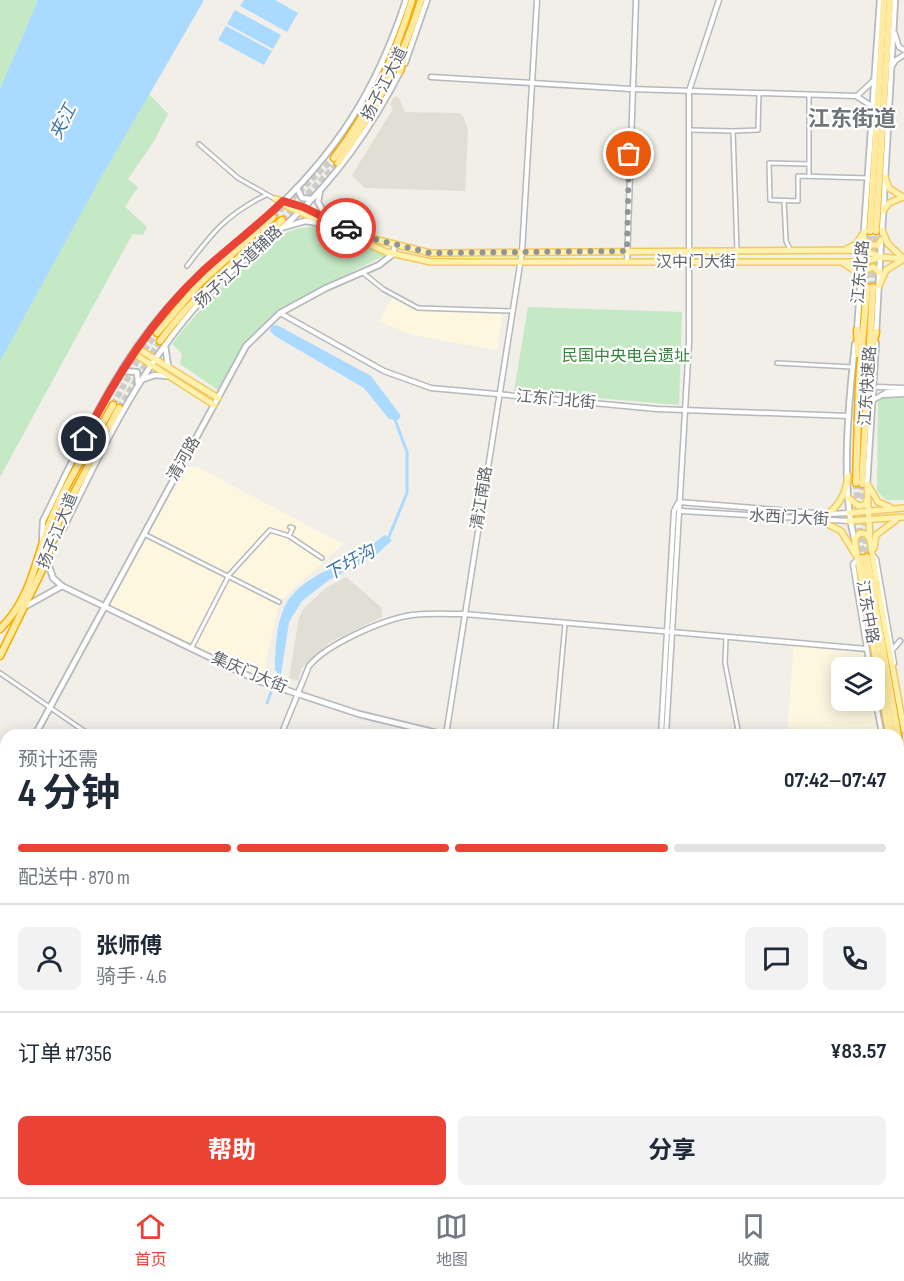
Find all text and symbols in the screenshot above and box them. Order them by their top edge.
street label: 扬子江大道 [358,44,412,124]
water label: 夹江 [45,99,81,143]
district label: 江东街道 [808,106,896,133]
pin [603,128,654,179]
icon: bag [612,137,645,170]
courier [316,198,376,258]
icon: car [330,212,363,245]
street label: 扬子江大道辅路 [192,222,286,312]
street label: 江东北路 [849,239,873,305]
street label: 汉中门大街 [656,253,736,272]
street label: 江东快速路 [856,345,880,427]
park label: 民国中央电台遗址 [562,347,690,366]
street label: 江东门北街 [515,387,597,413]
pin [58,413,109,464]
icon: home [67,422,100,455]
street label: 清河路 [164,433,204,485]
street label: 清江南路 [468,465,496,531]
street label: 扬子江大道 [34,490,82,572]
street label: 水西门大街 [749,506,829,530]
water label: 下圩沟 [321,540,380,585]
street label: 江东中路 [852,579,882,645]
street label: 集庆门大街 [208,649,290,697]
map controls [831,657,885,711]
button: layers [831,657,885,711]
text: 预计还需 [18,748,98,772]
text: 07:42–07:47 [784,767,886,794]
text: 4 分钟 [18,771,120,818]
text: 配送中 · 870 m [18,866,130,890]
button: person [18,927,81,990]
button: chat [745,927,808,990]
button: phone [823,927,886,990]
text: 张师傅 [96,933,162,960]
text: 骑手 · 4.6 [96,965,167,989]
text: ¥83.57 [830,1038,886,1065]
text: 订单 #7356 [18,1041,112,1068]
button: 帮助 [18,1116,446,1185]
button: 分享 [458,1116,886,1185]
tab: 首页 [134,1210,167,1270]
tab: 地图 [435,1210,468,1270]
tab: 收藏 [737,1210,770,1270]

